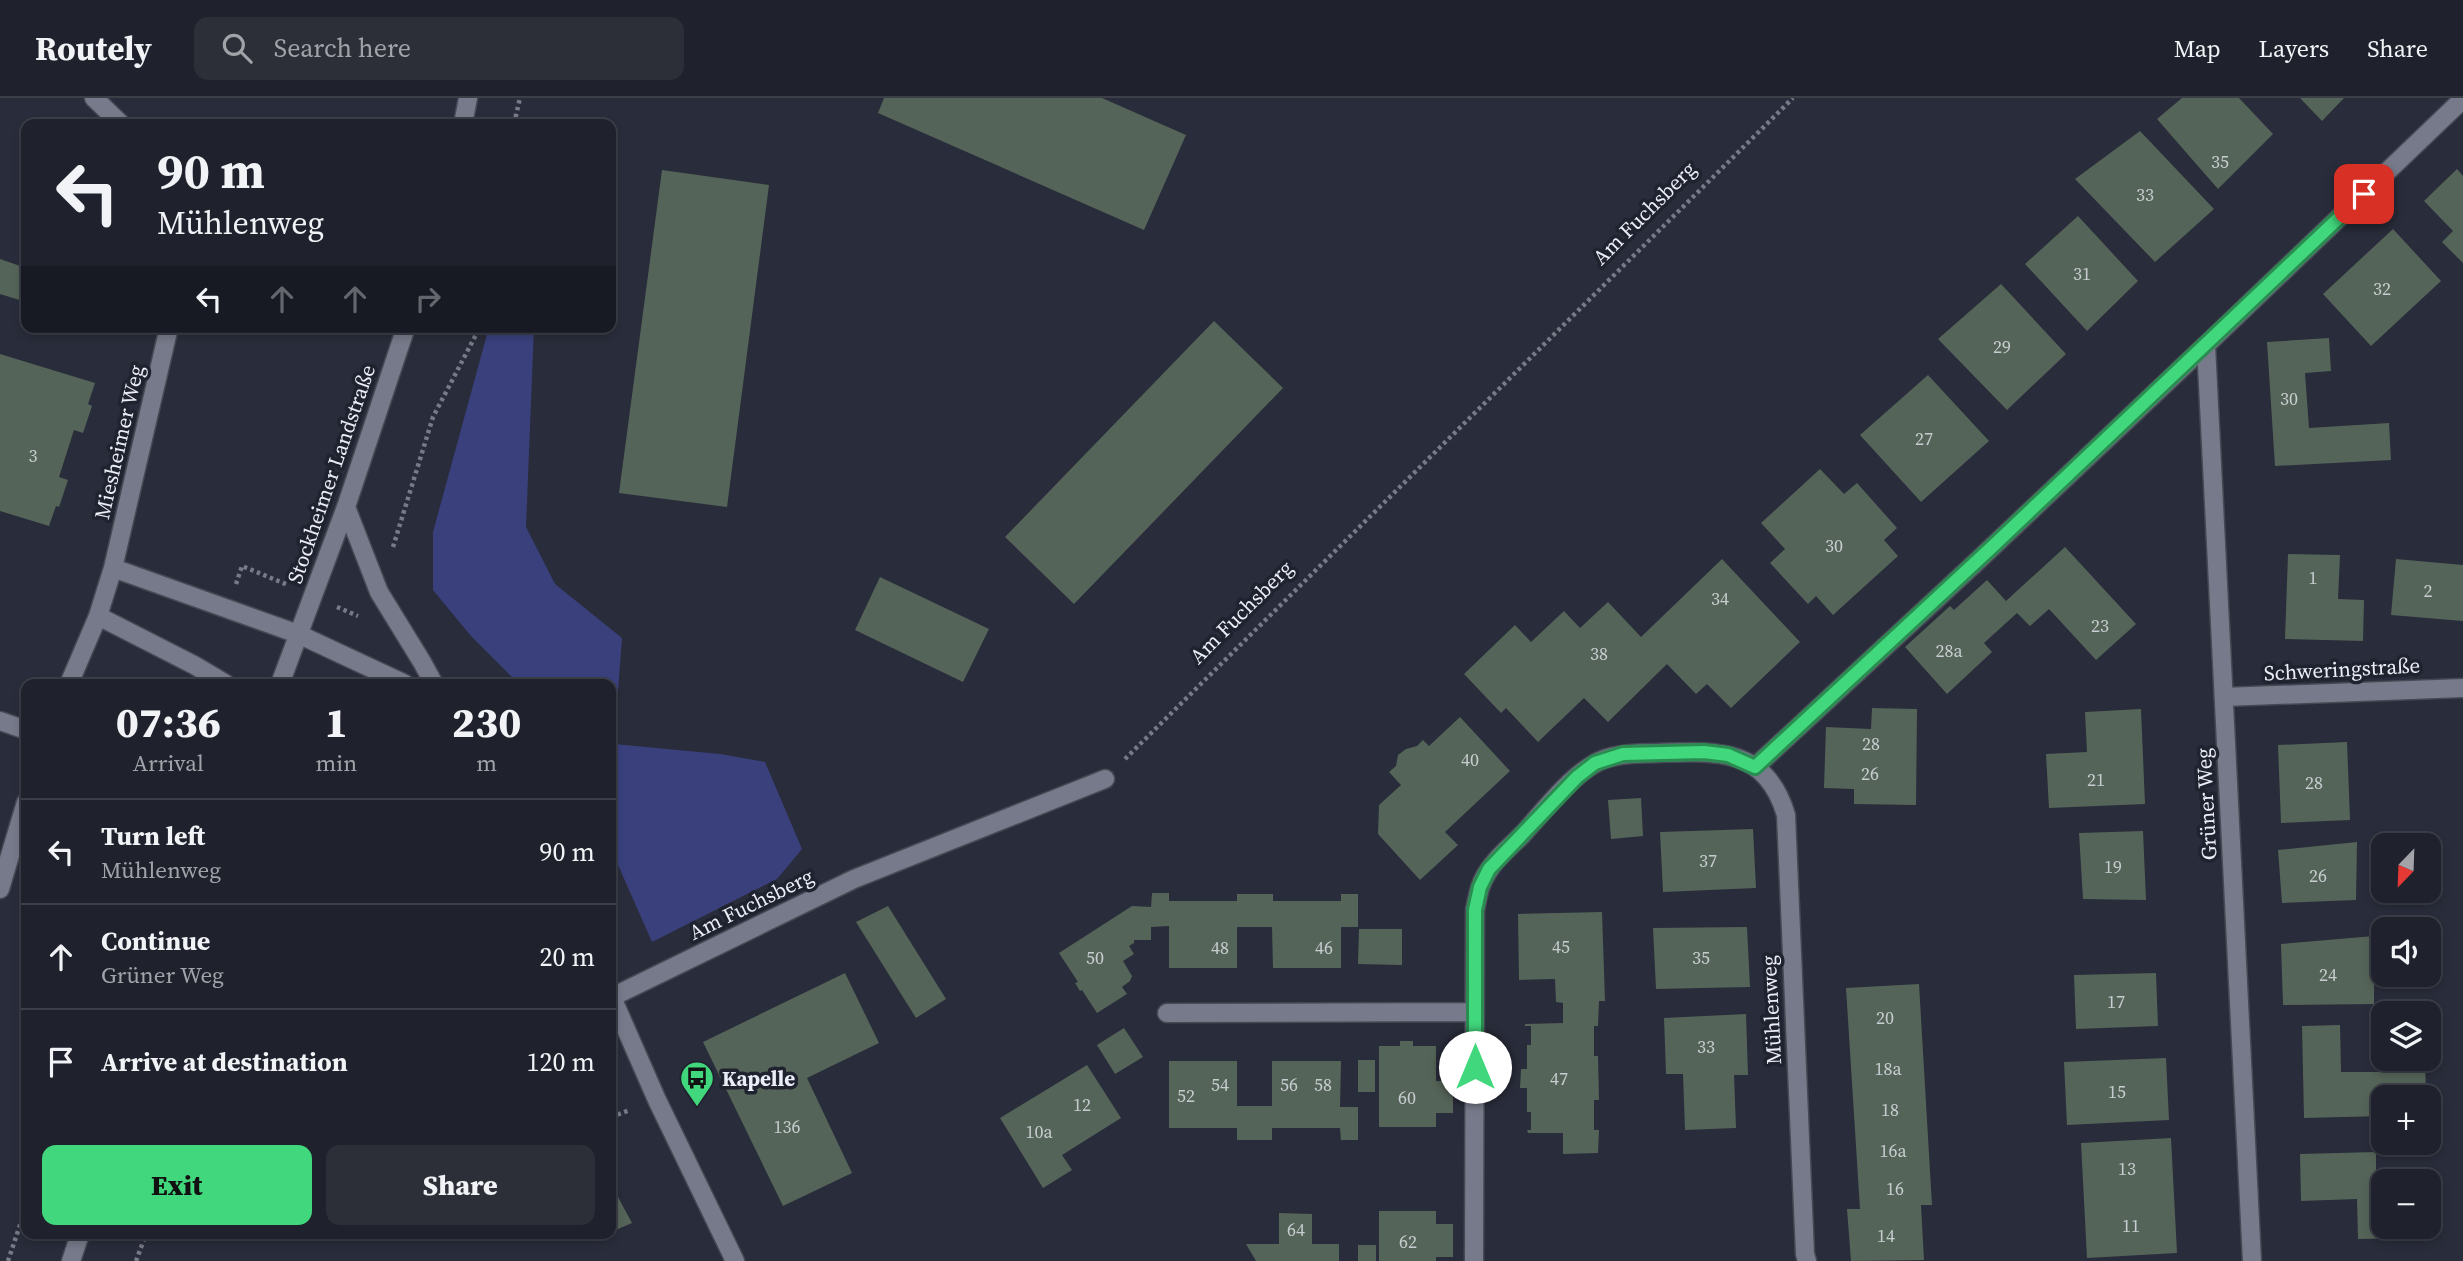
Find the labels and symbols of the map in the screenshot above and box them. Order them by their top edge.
house number: 35 [2211,149,2229,174]
street label: Am Fuchsberg [1586,155,1702,271]
pin [2334,164,2394,224]
house number: 33 [2136,182,2154,207]
house number: 31 [2073,261,2091,286]
house number: 32 [2373,276,2391,301]
house number: 29 [1993,334,2011,359]
street label: Stockheimer Landstraße [280,361,382,587]
street label: Miesheimer Weg [87,362,151,522]
house number: 30 [2280,386,2298,411]
house number: 27 [1915,426,1933,451]
house number: 3 [29,443,38,468]
house number: 30 [1825,533,1843,558]
street label: Am Fuchsberg [1183,554,1299,670]
house number: 1 [2309,565,2318,590]
house number: 2 [2424,578,2433,603]
house number: 34 [1711,586,1729,611]
house number: 23 [2091,613,2109,638]
house number: 28a [1935,638,1963,663]
house number: 38 [1590,641,1608,666]
street label: Schweringstraße [2263,650,2421,688]
house number: 28 [1862,731,1880,756]
house number: 40 [1461,747,1479,772]
street label: Grüner Weg [2189,747,2223,861]
house number: 26 [1861,761,1879,786]
house number: 21 [2087,767,2105,792]
house number: 28 [2305,770,2323,795]
north arrow [2371,833,2441,903]
house number: 37 [1699,848,1717,873]
house number: 19 [2104,854,2122,879]
street label: Am Fuchsberg [684,861,818,947]
house number: 26 [2309,863,2327,888]
house number: 45 [1552,934,1570,959]
house number: 48 [1211,935,1229,960]
house number: 46 [1315,935,1333,960]
house number: 50 [1086,945,1104,970]
house number: 35 [1692,945,1710,970]
street label: Mühlenweg [1754,954,1788,1066]
house number: 24 [2319,962,2337,987]
house number: 17 [2107,989,2125,1014]
house number: 20 [1876,1005,1894,1030]
position arrow [1438,1030,1512,1104]
house number: 33 [1697,1034,1715,1059]
house number: 18a [1874,1056,1902,1081]
bus stop icon: Kapelle [678,1059,716,1108]
place label: Kapelle [722,1064,795,1093]
house number: 47 [1550,1066,1568,1091]
house number: 54 [1211,1072,1229,1097]
house number: 56 [1280,1072,1298,1097]
house number: 58 [1314,1072,1332,1097]
house number: 15 [2108,1079,2126,1104]
house number: 52 [1177,1083,1195,1108]
house number: 60 [1398,1085,1416,1110]
house number: 12 [1073,1092,1091,1117]
house number: 18 [1881,1097,1899,1122]
house number: 136 [774,1114,801,1139]
house number: 10a [1025,1119,1053,1144]
house number: 16a [1879,1138,1907,1163]
house number: 13 [2118,1156,2136,1181]
house number: 16 [1886,1176,1904,1201]
house number: 11 [2122,1213,2140,1238]
house number: 64 [1287,1217,1305,1242]
house number: 14 [1877,1223,1895,1248]
house number: 62 [1399,1229,1417,1254]

